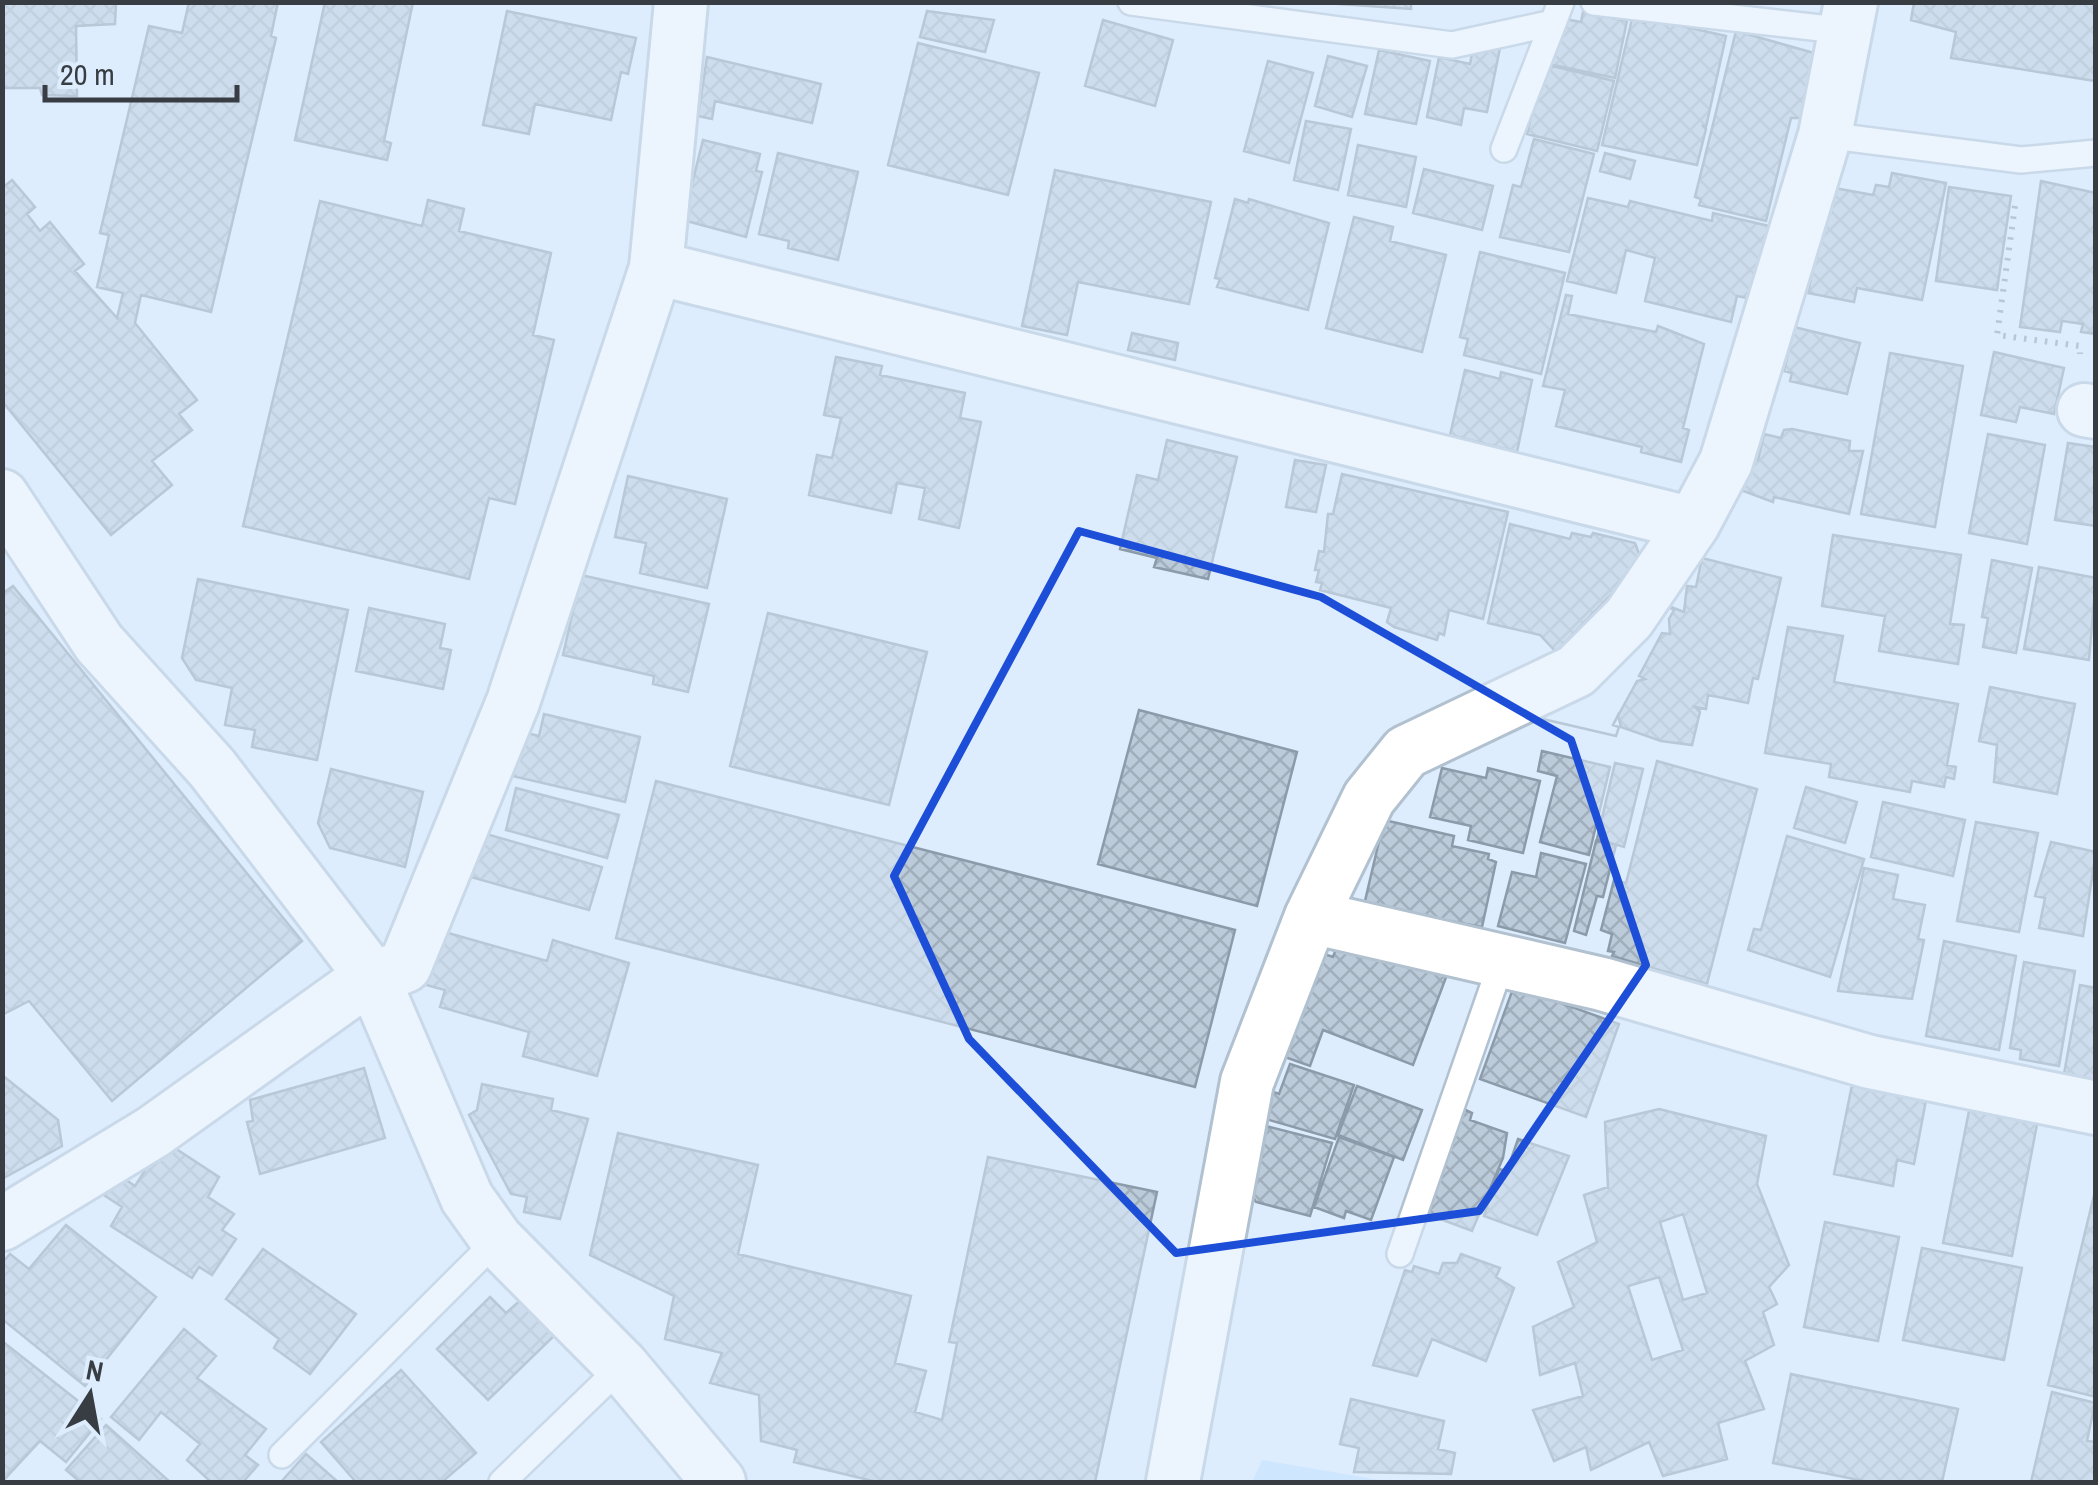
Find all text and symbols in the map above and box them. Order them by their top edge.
scale bar [45,40,238,102]
text: 20 m [60,54,115,94]
north arrow [40,1345,140,1445]
text: N [83,1350,107,1391]

